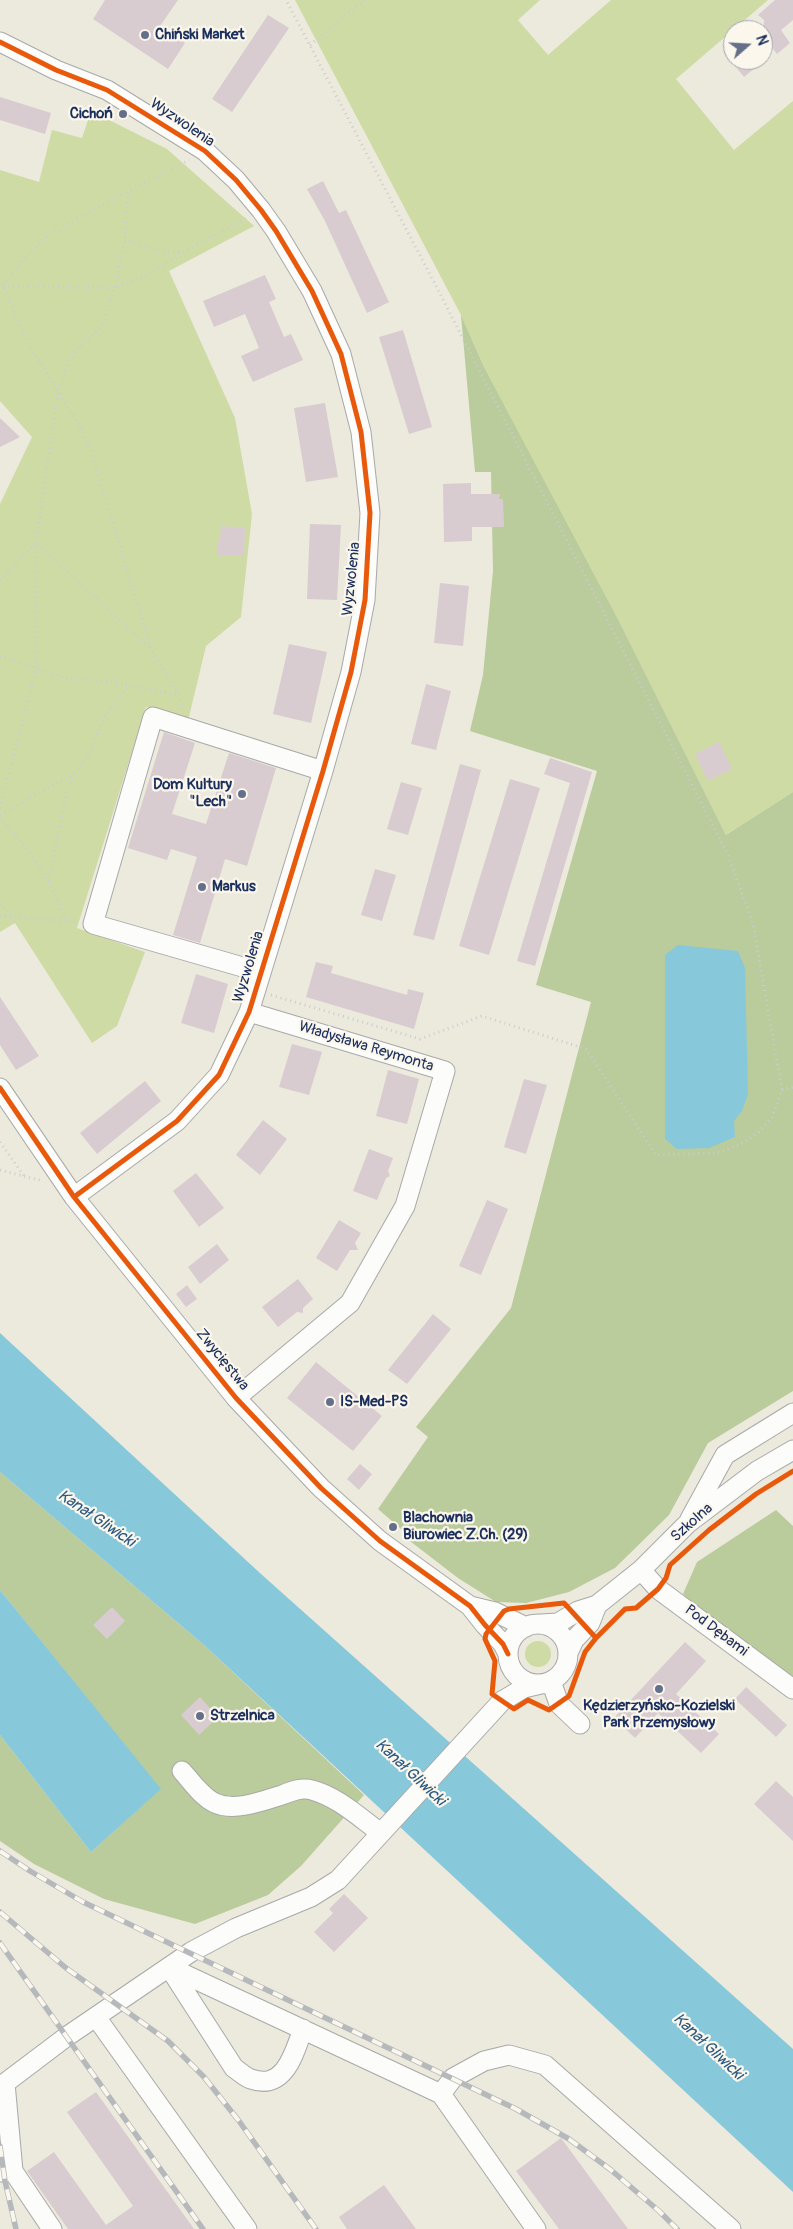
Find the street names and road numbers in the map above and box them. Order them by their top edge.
street label: Wyzwolenia [146,95,218,151]
street label: Wyzwolenia [339,541,365,617]
street label: Wyzwolenia [230,929,268,1005]
street label: Władysława Reymonta [296,1018,436,1076]
street label: Zwycięstwa [192,1325,252,1395]
street label: Szkolna [667,1500,717,1546]
street label: Pod Dębami [681,1601,751,1661]

